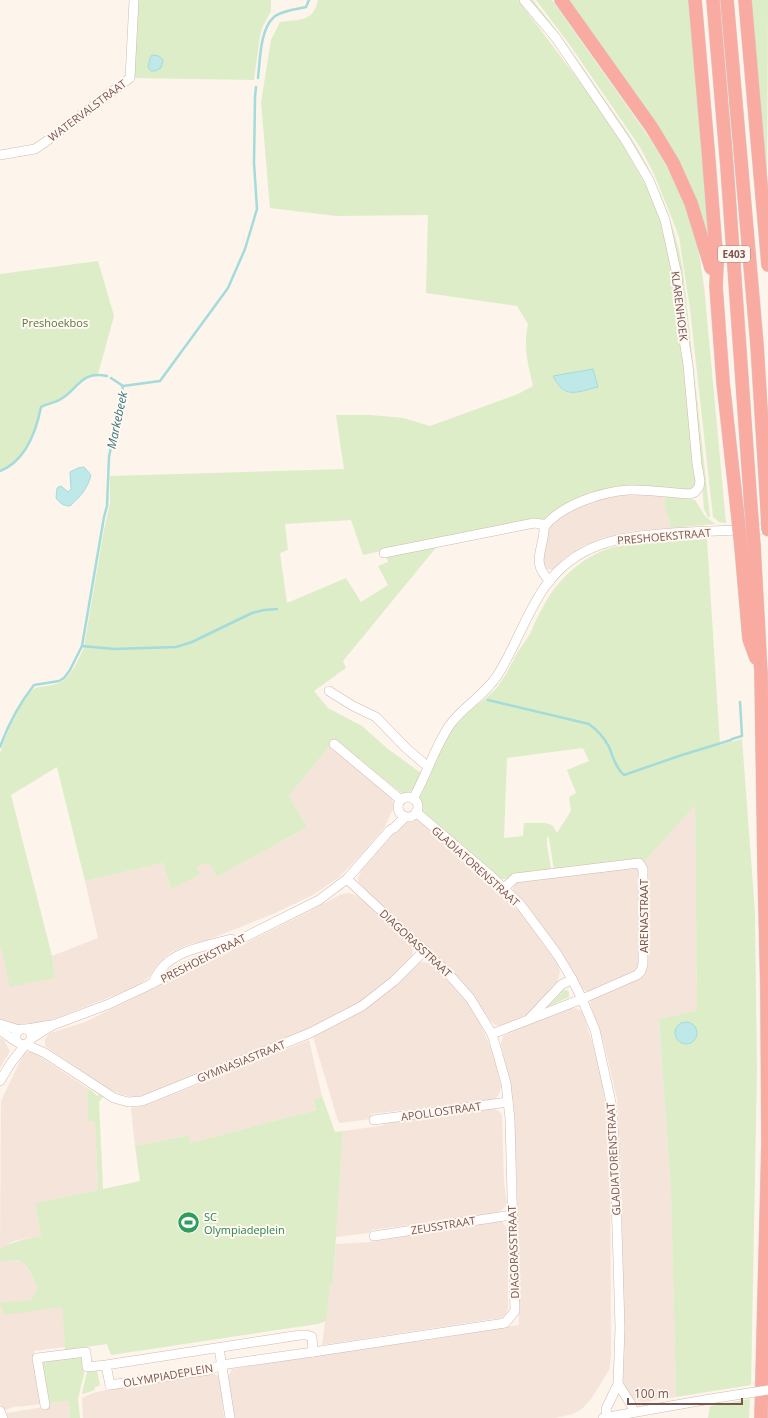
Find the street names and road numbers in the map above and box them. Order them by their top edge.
street label: WATERVALSTRAAT [45,76,129,144]
road number: E403 [718,246,750,262]
street label: KLARENHOEK [668,270,692,342]
street label: PRESHOEKSTRAAT [617,524,711,548]
street label: GLADIATORENSTRAAT [429,823,523,909]
street label: ARENASTRAAT [636,879,651,953]
street label: DIAGORASSTRAAT [377,906,455,980]
street label: PRESHOEKSTRAAT [158,930,248,986]
street label: GYMNASIASTRAAT [195,1036,287,1086]
street label: APOLLOSTRAAT [400,1098,482,1124]
street label: GLADIATORENSTRAAT [603,1102,623,1216]
street label: DIAGORASSTRAAT [504,1205,522,1299]
street label: ZEUSSTRAAT [410,1212,476,1238]
street label: OLYMPIADEPLEIN [122,1360,214,1390]

